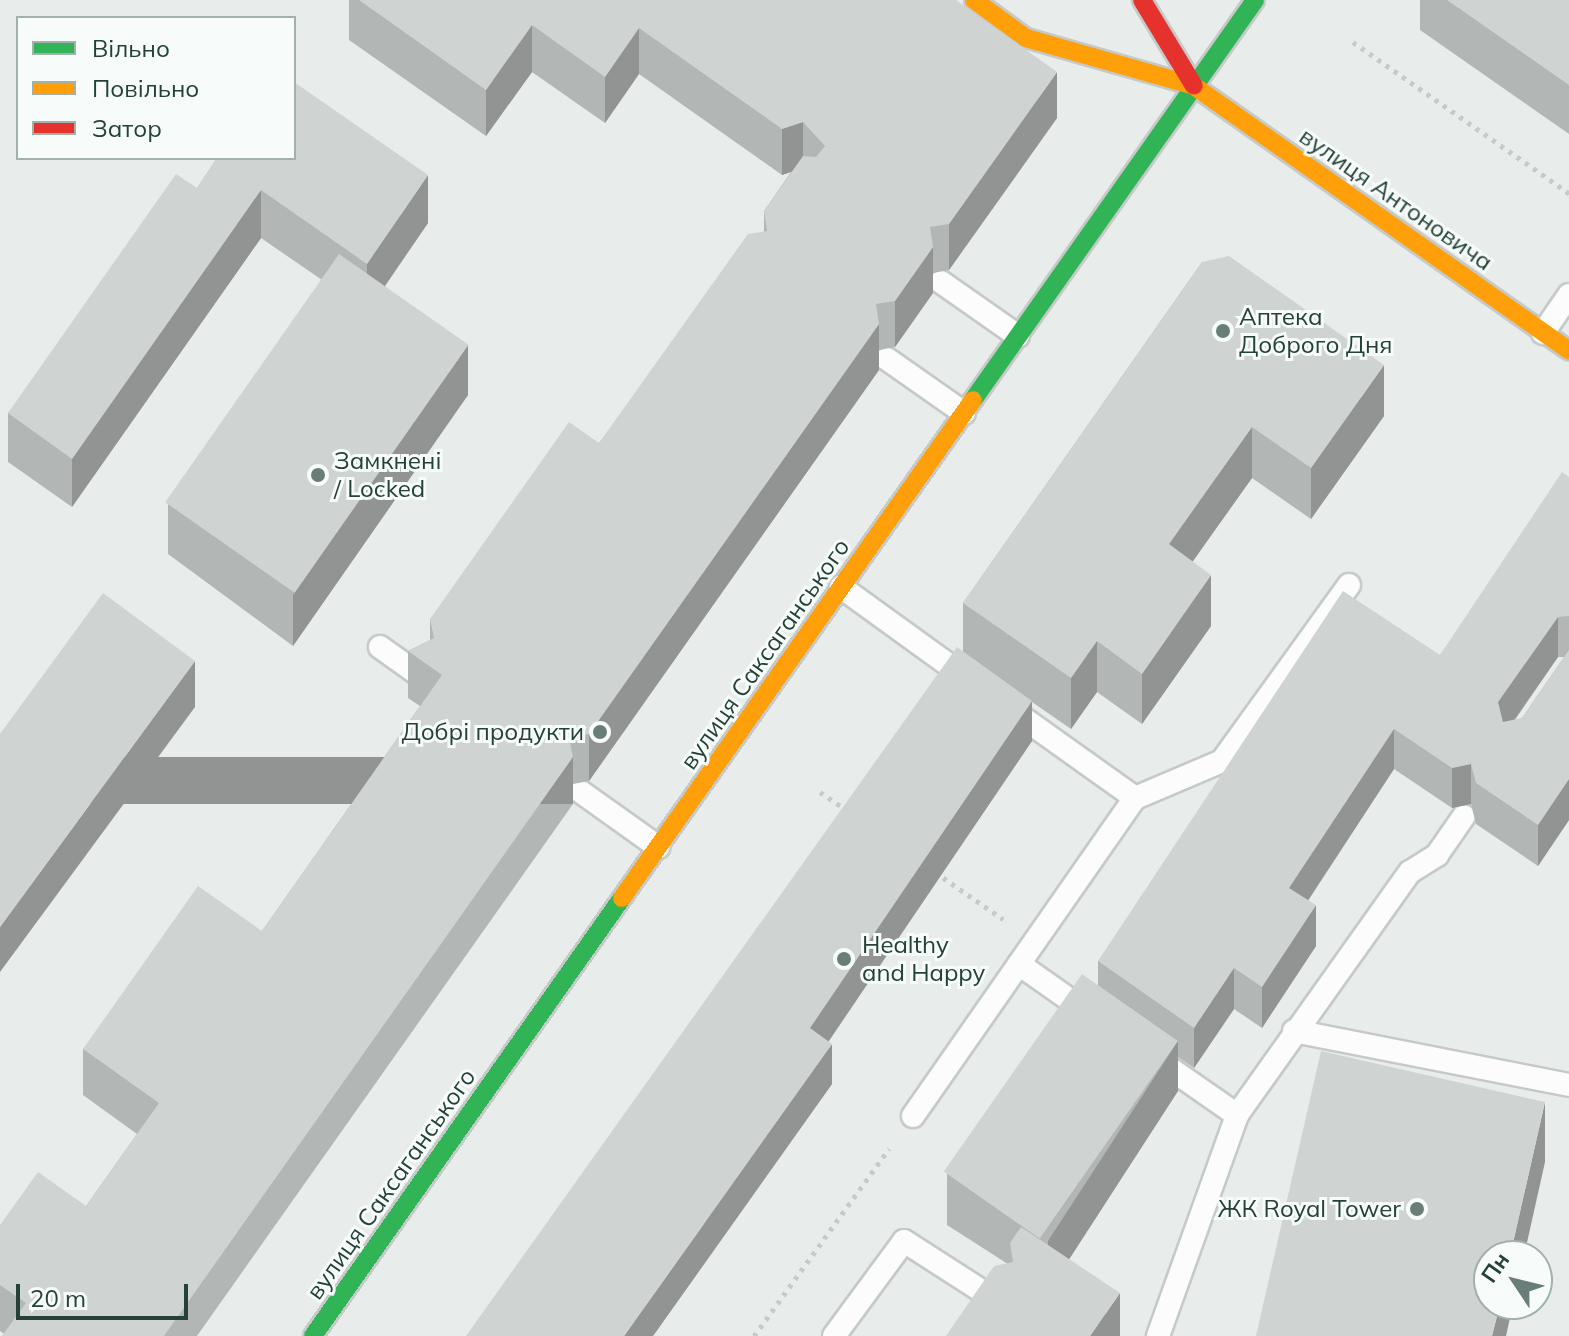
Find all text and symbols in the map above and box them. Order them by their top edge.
legend [16,16,296,160]
text: Вільно [92,33,170,63]
text: Повільно [92,73,199,103]
text: Затор [92,113,162,143]
street label: вулиця Антоновича [1294,122,1498,276]
place label: Аптека Доброго Дня [1239,303,1392,359]
marker: Аптека Доброго Дня [1214,322,1232,340]
place label: Замкнені / Locked [334,447,441,503]
marker: Замкнені / Locked [309,466,327,484]
street label: вулиця Саксаганського [674,533,856,775]
place label: Добрі продукти [401,718,584,746]
marker: Добрі продукти [591,723,609,741]
place label: Healthy and Happy [862,931,985,987]
marker: Healthy and Happy [833,948,855,970]
street label: вулиця Саксаганського [300,1063,482,1305]
place label: ЖК Royal Tower [1218,1195,1401,1223]
marker: ЖК Royal Tower [1408,1200,1426,1218]
north arrow [1473,1240,1553,1320]
text: Пн [1475,1247,1515,1288]
scale bar [20,1268,192,1318]
text: 20 m [30,1283,86,1313]

